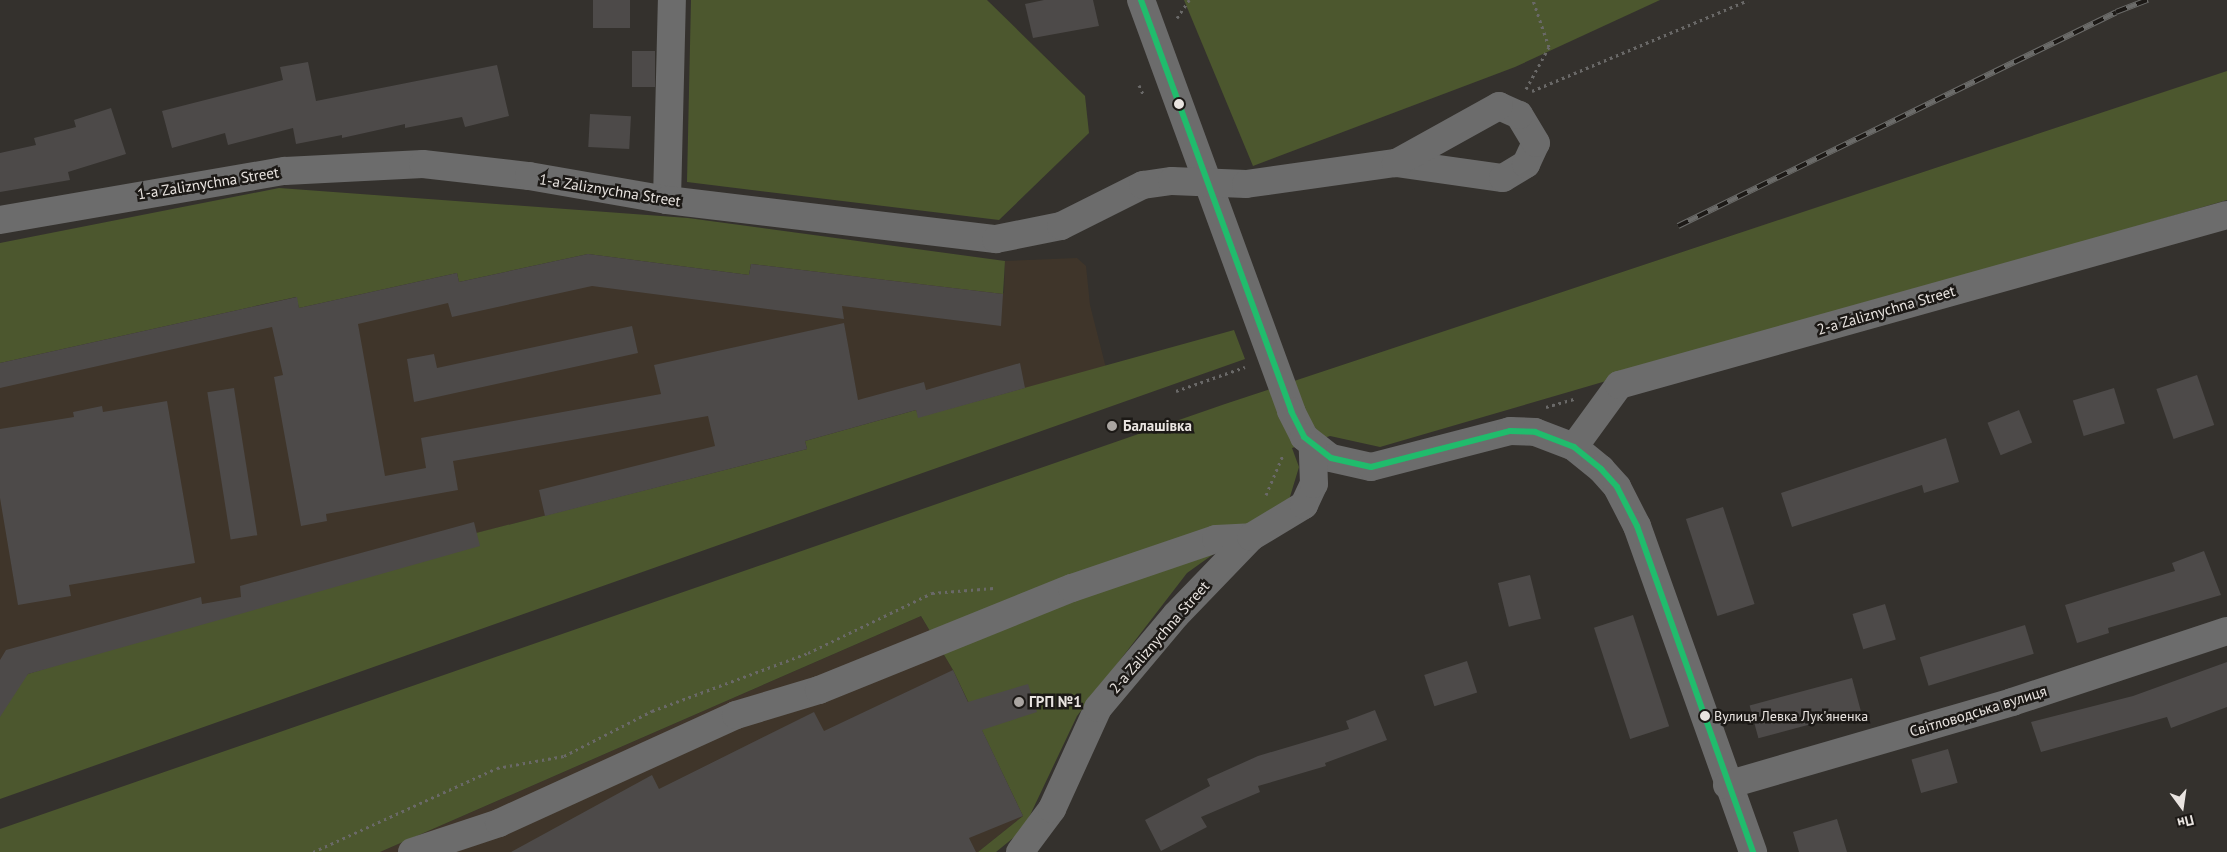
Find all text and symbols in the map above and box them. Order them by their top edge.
unlabelled marker [1174,99,1184,109]
street label: 1-a Zaliznychna Street [136,163,280,203]
street label: 1-a Zaliznychna Street [538,170,682,210]
street label: 2-a Zaliznychna Street [1815,282,1957,338]
place label: Балашівка [1123,417,1192,435]
marker: Балашівка [1105,419,1119,433]
street label: 2-a Zaliznychna Street [1105,577,1213,697]
street label: Світловодська вулиця [1907,682,2049,740]
place label: ГРП №1 [1029,693,1082,711]
marker: ГРП №1 [1013,696,1025,708]
place label: Вулиця Левка Лук'яненка [1714,708,1868,724]
marker: Вулиця Левка Лук'яненка [1700,711,1710,721]
north arrow [2157,782,2207,832]
text: Пн [2175,811,2196,832]

